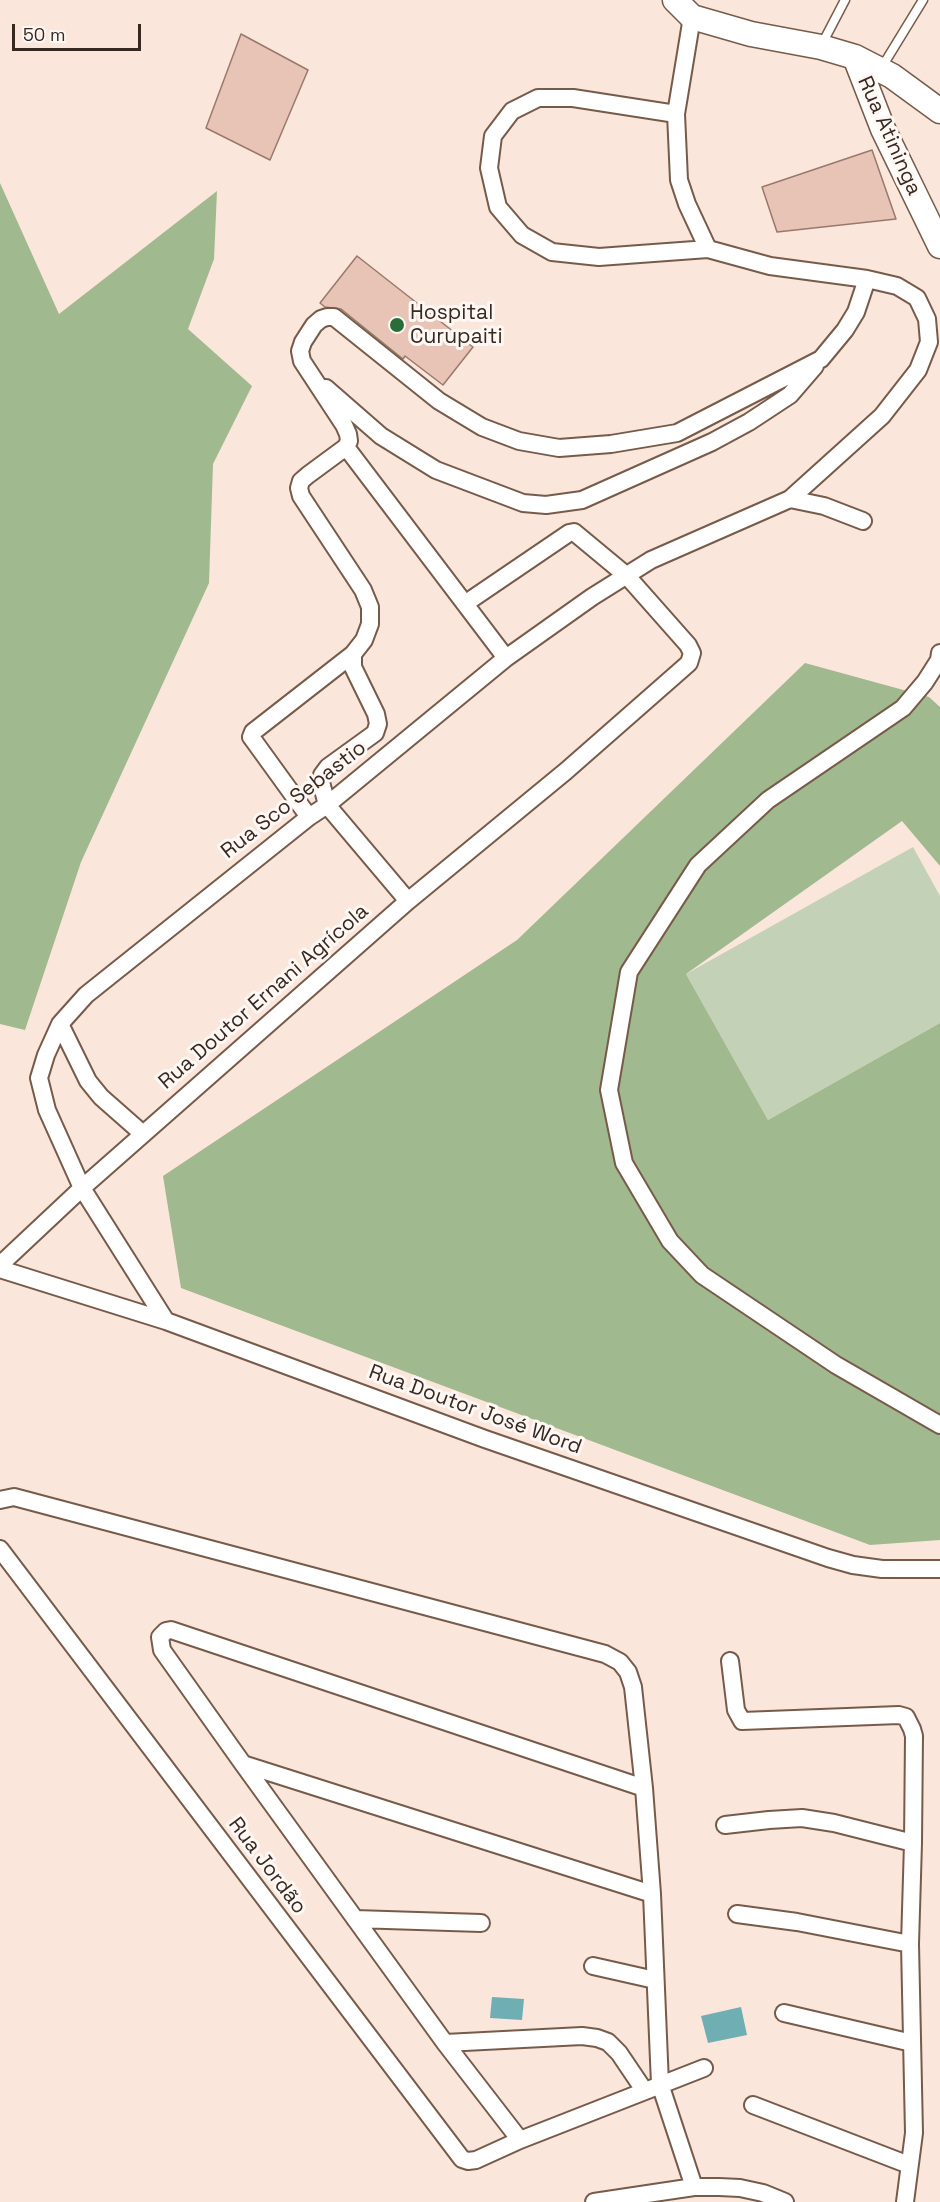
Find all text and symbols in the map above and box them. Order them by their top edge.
scale bar [15,12,144,50]
text: 50 m [23,23,65,46]
street label: Rua Atininga [852,73,926,199]
place label: Hospital Curupaiti [410,300,503,350]
marker: Hospital Curupaiti [388,316,406,334]
street label: Rua Sco Sebastio [217,736,371,864]
street label: Rua Doutor Ernani Agrícola [154,899,374,1095]
street label: Rua Doutor José Word [365,1360,585,1460]
street label: Rua Jordão [223,1813,311,1919]

